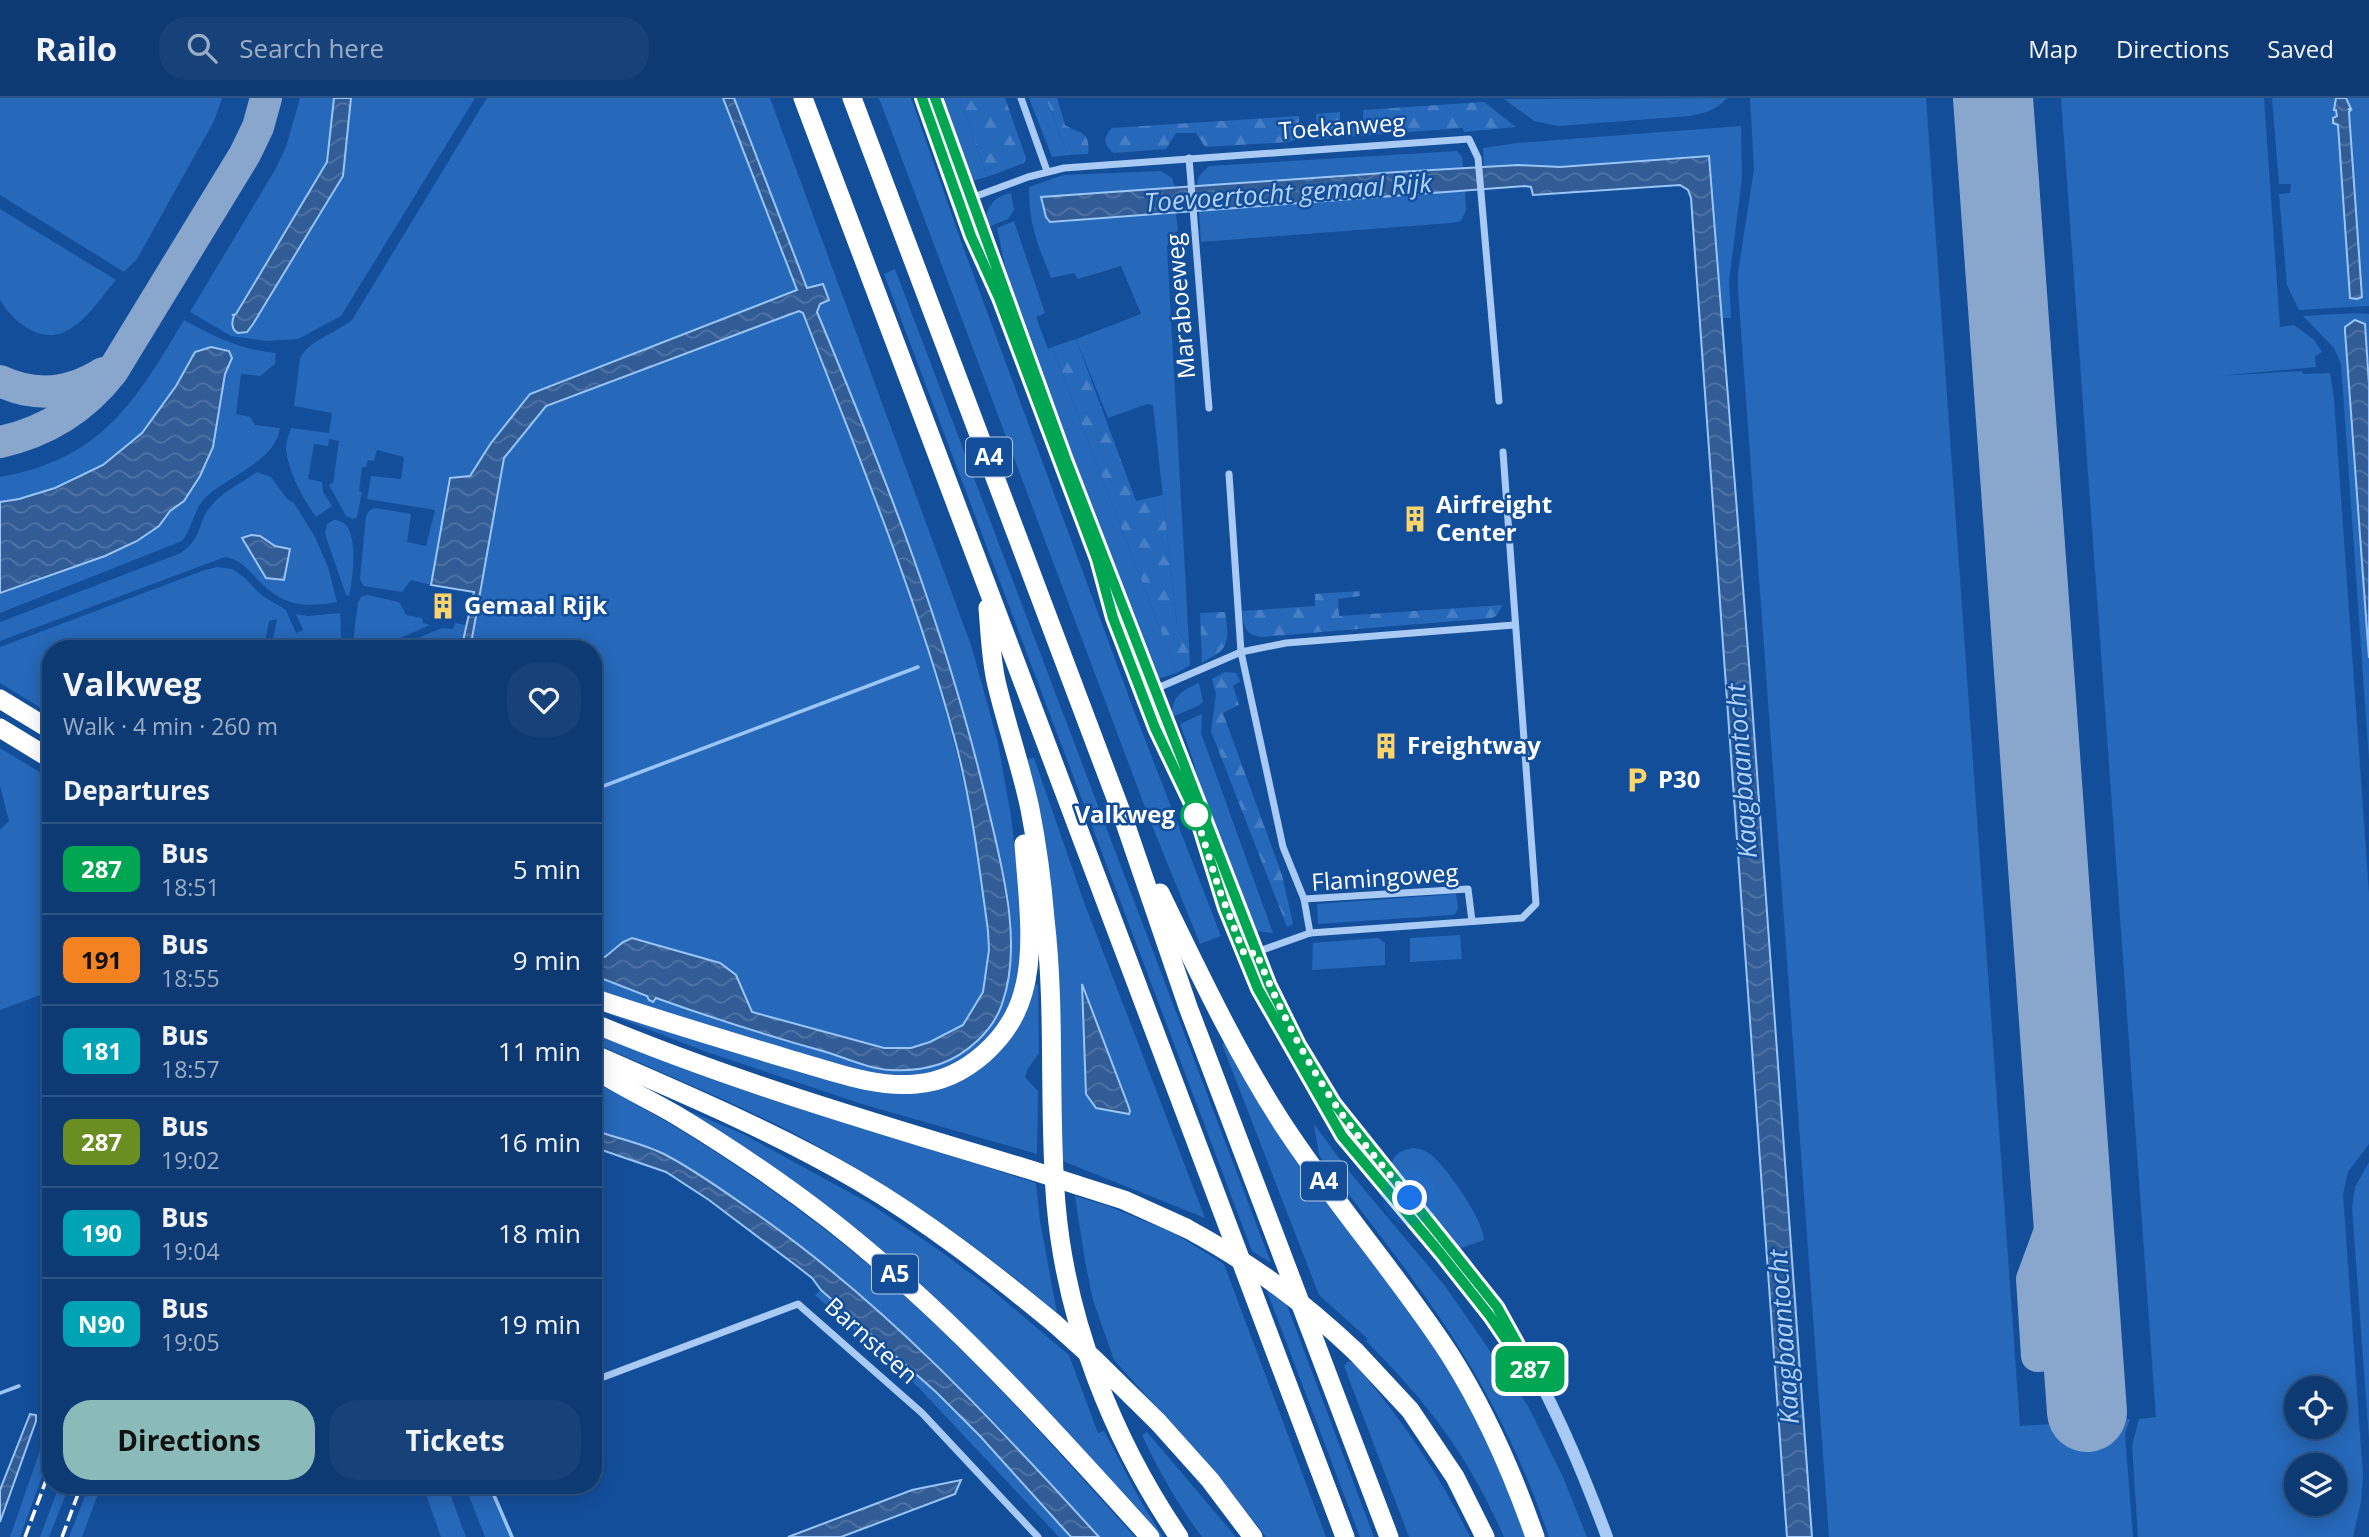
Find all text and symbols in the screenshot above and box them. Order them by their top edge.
search box [159,17,649,80]
text: Railo [35,26,117,71]
icon: search [183,29,221,67]
text: Search here [239,30,384,66]
text: Map [2028,32,2078,65]
text: Directions [2116,32,2229,65]
text: Saved [2267,32,2334,65]
street label: Toekanweg [1277,105,1406,146]
water label: Toevoertocht gemaal Rijk [1143,164,1434,220]
street label: Maraboeweg [1157,232,1202,380]
road number: A4 [966,438,1012,476]
place label: Airfreight Center [1436,487,1552,548]
building icon: Airfreight Center [1400,504,1430,534]
place label: Gemaal Rijk [464,588,607,621]
building icon: Gemaal Rijk [428,591,458,621]
text: Valkweg [63,661,201,706]
button: heart [507,663,581,737]
water label: Kaagbaantocht [1717,681,1765,860]
text: Walk · 4 min · 260 m [63,710,278,742]
place label: Freightway [1407,728,1541,761]
building icon: Freightway [1371,731,1401,761]
place label: P30 [1658,762,1701,795]
parking icon: P30 [1622,765,1652,795]
text: Departures [63,772,210,808]
place label: Valkweg [1074,797,1175,830]
marker: Valkweg [1181,800,1211,830]
text: Bus [161,835,208,871]
text: 5 min [513,851,581,887]
text: 287 [81,852,122,885]
street label: Flamingoweg [1310,855,1460,898]
text: 18:51 [161,871,220,903]
text: Bus [161,926,208,962]
text: 9 min [513,942,581,978]
text: 191 [81,943,122,976]
text: 18:55 [161,962,220,994]
text: Bus [161,1017,208,1053]
text: 11 min [498,1033,581,1069]
text: 181 [81,1034,122,1067]
text: 18:57 [161,1053,220,1085]
text: Bus [161,1108,208,1144]
text: 16 min [498,1124,581,1160]
text: 287 [81,1125,122,1158]
text: 19:02 [161,1144,220,1176]
road number: A4 [1301,1162,1347,1200]
your location [1392,1180,1427,1215]
text: Bus [161,1199,208,1235]
text: 18 min [498,1215,581,1251]
text: 190 [81,1216,122,1249]
text: 19:04 [161,1235,220,1267]
water label: Kaagbaantocht [1759,1247,1807,1426]
road number: A5 [872,1254,918,1294]
street label: Barnsteen [818,1289,926,1391]
text: Bus [161,1290,208,1326]
text: 19 min [498,1306,581,1342]
text: N90 [78,1307,125,1340]
text: 19:05 [161,1326,220,1358]
line badge: 287 [1490,1346,1570,1392]
text: 287 [1509,1352,1551,1385]
map controls [2284,1376,2347,1516]
button: locate [2284,1376,2347,1439]
button: Directions [63,1400,315,1480]
button: Tickets [329,1400,581,1480]
button: layers [2284,1453,2347,1516]

